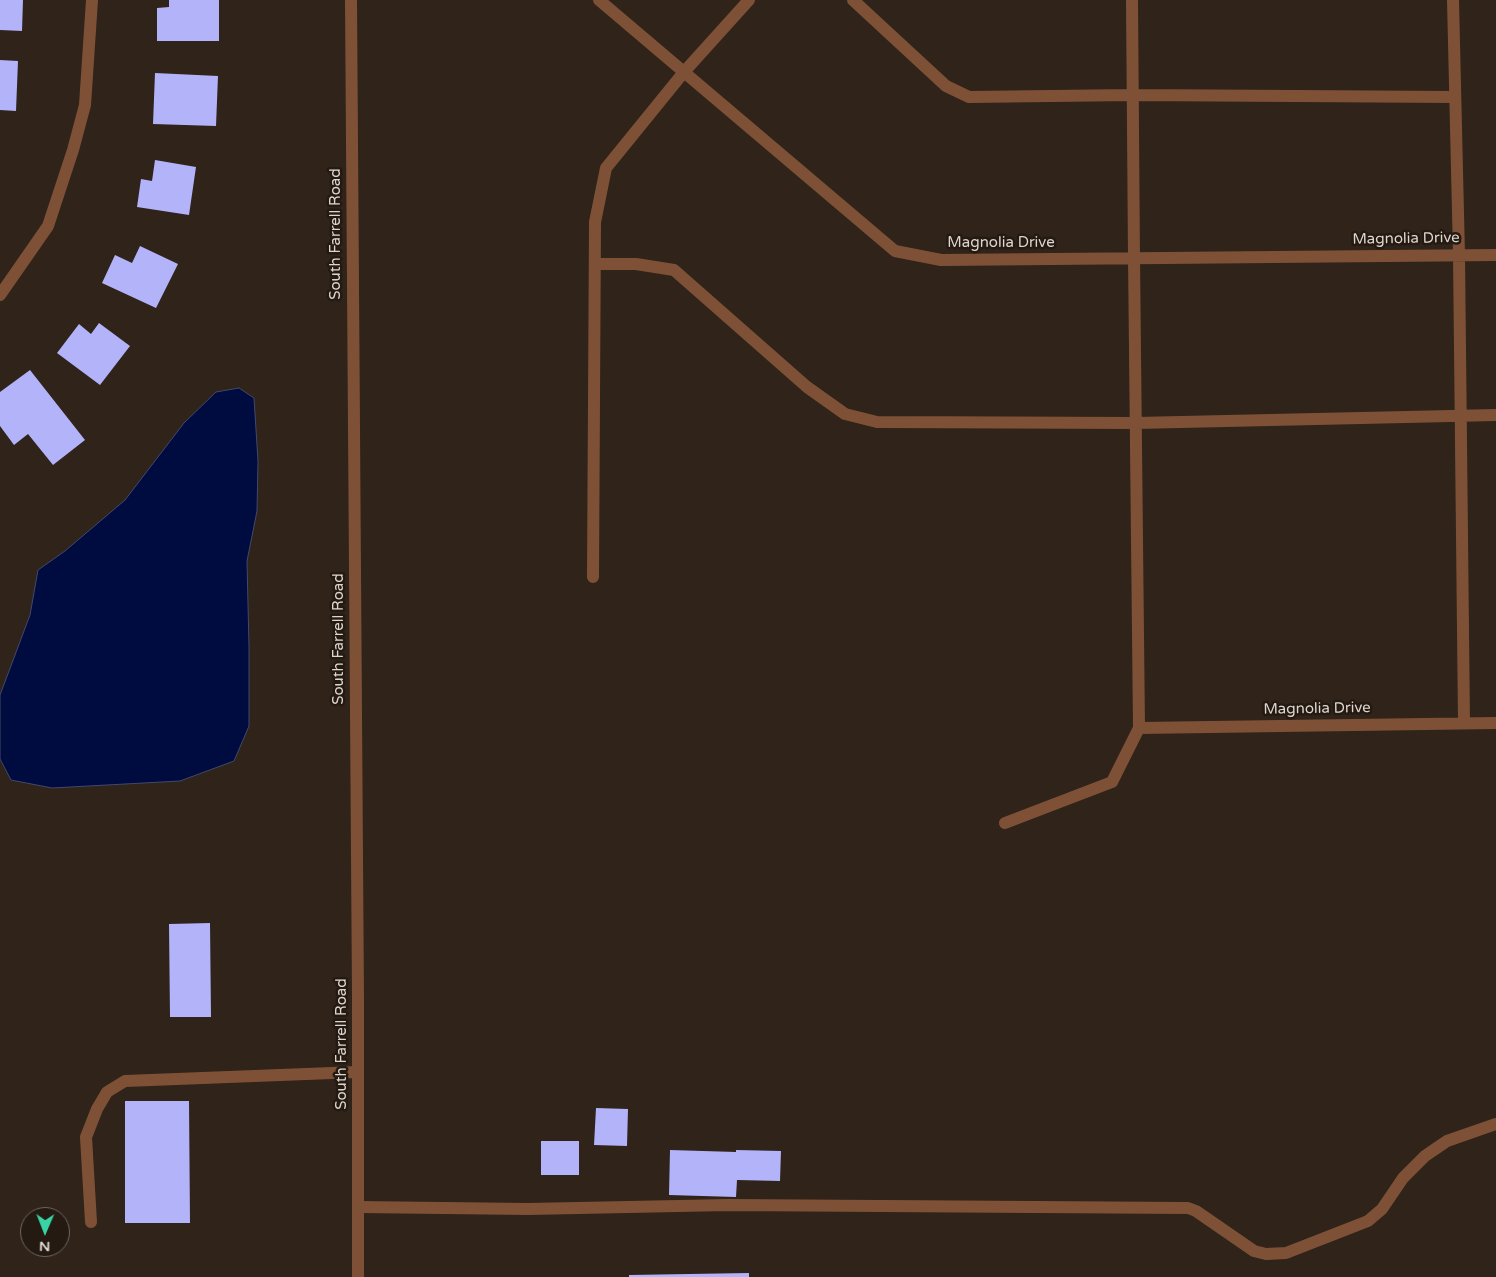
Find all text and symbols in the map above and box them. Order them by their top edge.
street label: South Farrell Road [327,168,345,300]
street label: Magnolia Drive [1352,229,1460,249]
street label: Magnolia Drive [947,234,1055,252]
street label: South Farrell Road [330,573,348,705]
street label: Magnolia Drive [1263,699,1371,719]
street label: South Farrell Road [333,978,351,1110]
north arrow [20,1207,70,1257]
text: N [39,1238,51,1255]

